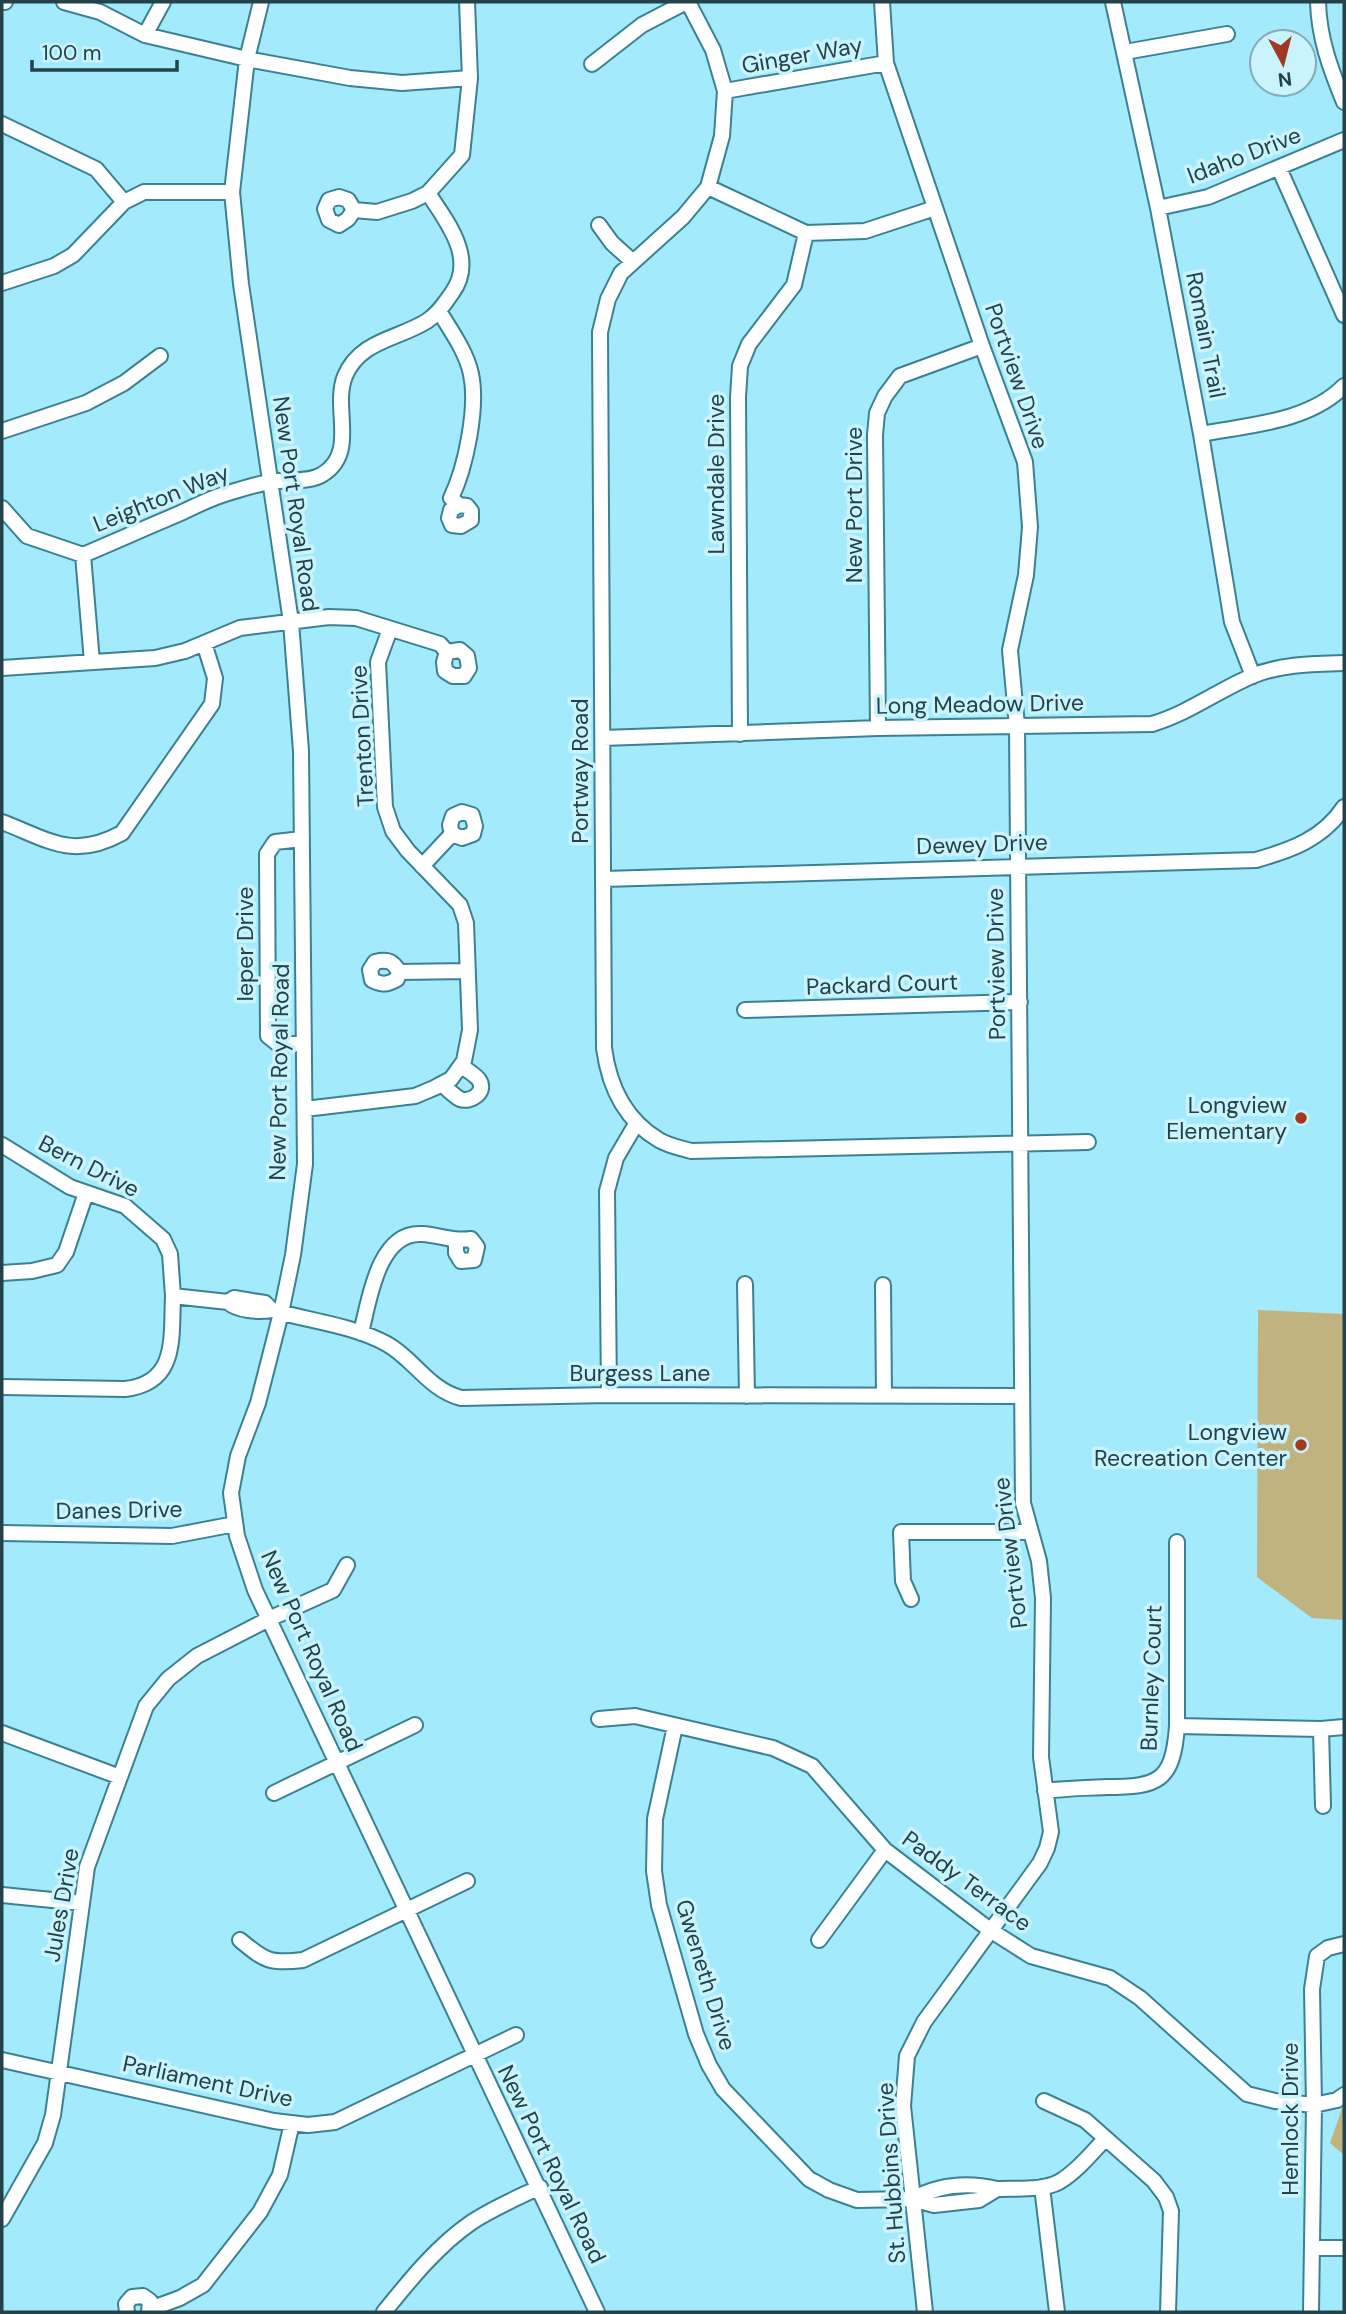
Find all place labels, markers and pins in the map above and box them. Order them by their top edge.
place label: Longview Elementary [1166,1090,1287,1146]
marker: Longview Elementary [1293,1110,1309,1126]
place label: Longview Recreation Center [1094,1417,1287,1473]
marker: Longview Recreation Center [1293,1437,1309,1453]

